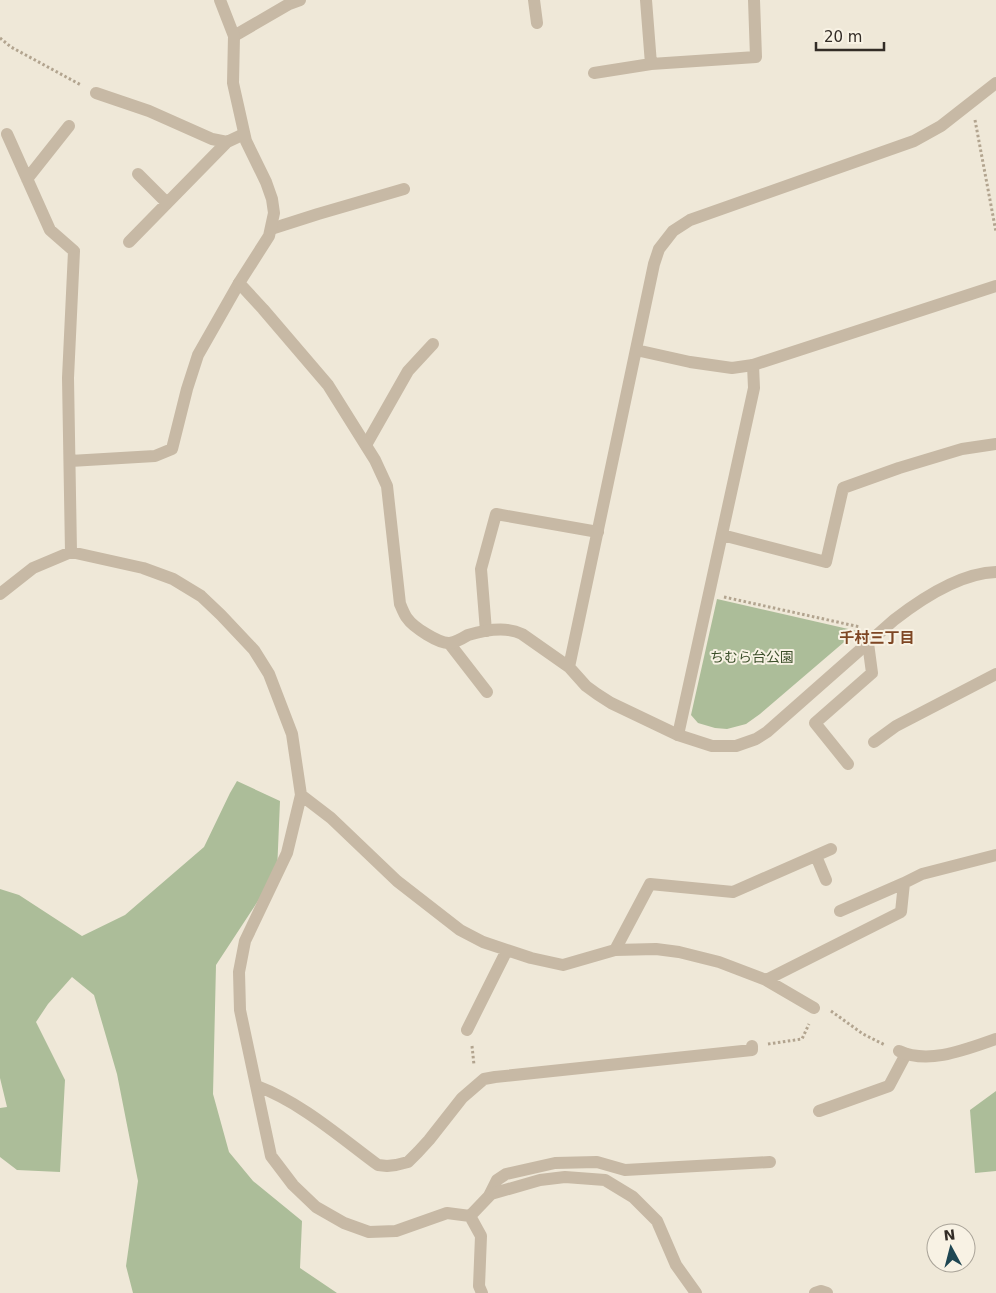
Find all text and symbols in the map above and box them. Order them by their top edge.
scale bar [816,20,884,52]
text: 20 m [824,28,862,46]
district label: 千村三丁目 [839,629,915,647]
park label: ちむら台公園 [710,649,794,665]
north arrow [926,1223,976,1273]
text: N [943,1226,956,1244]

